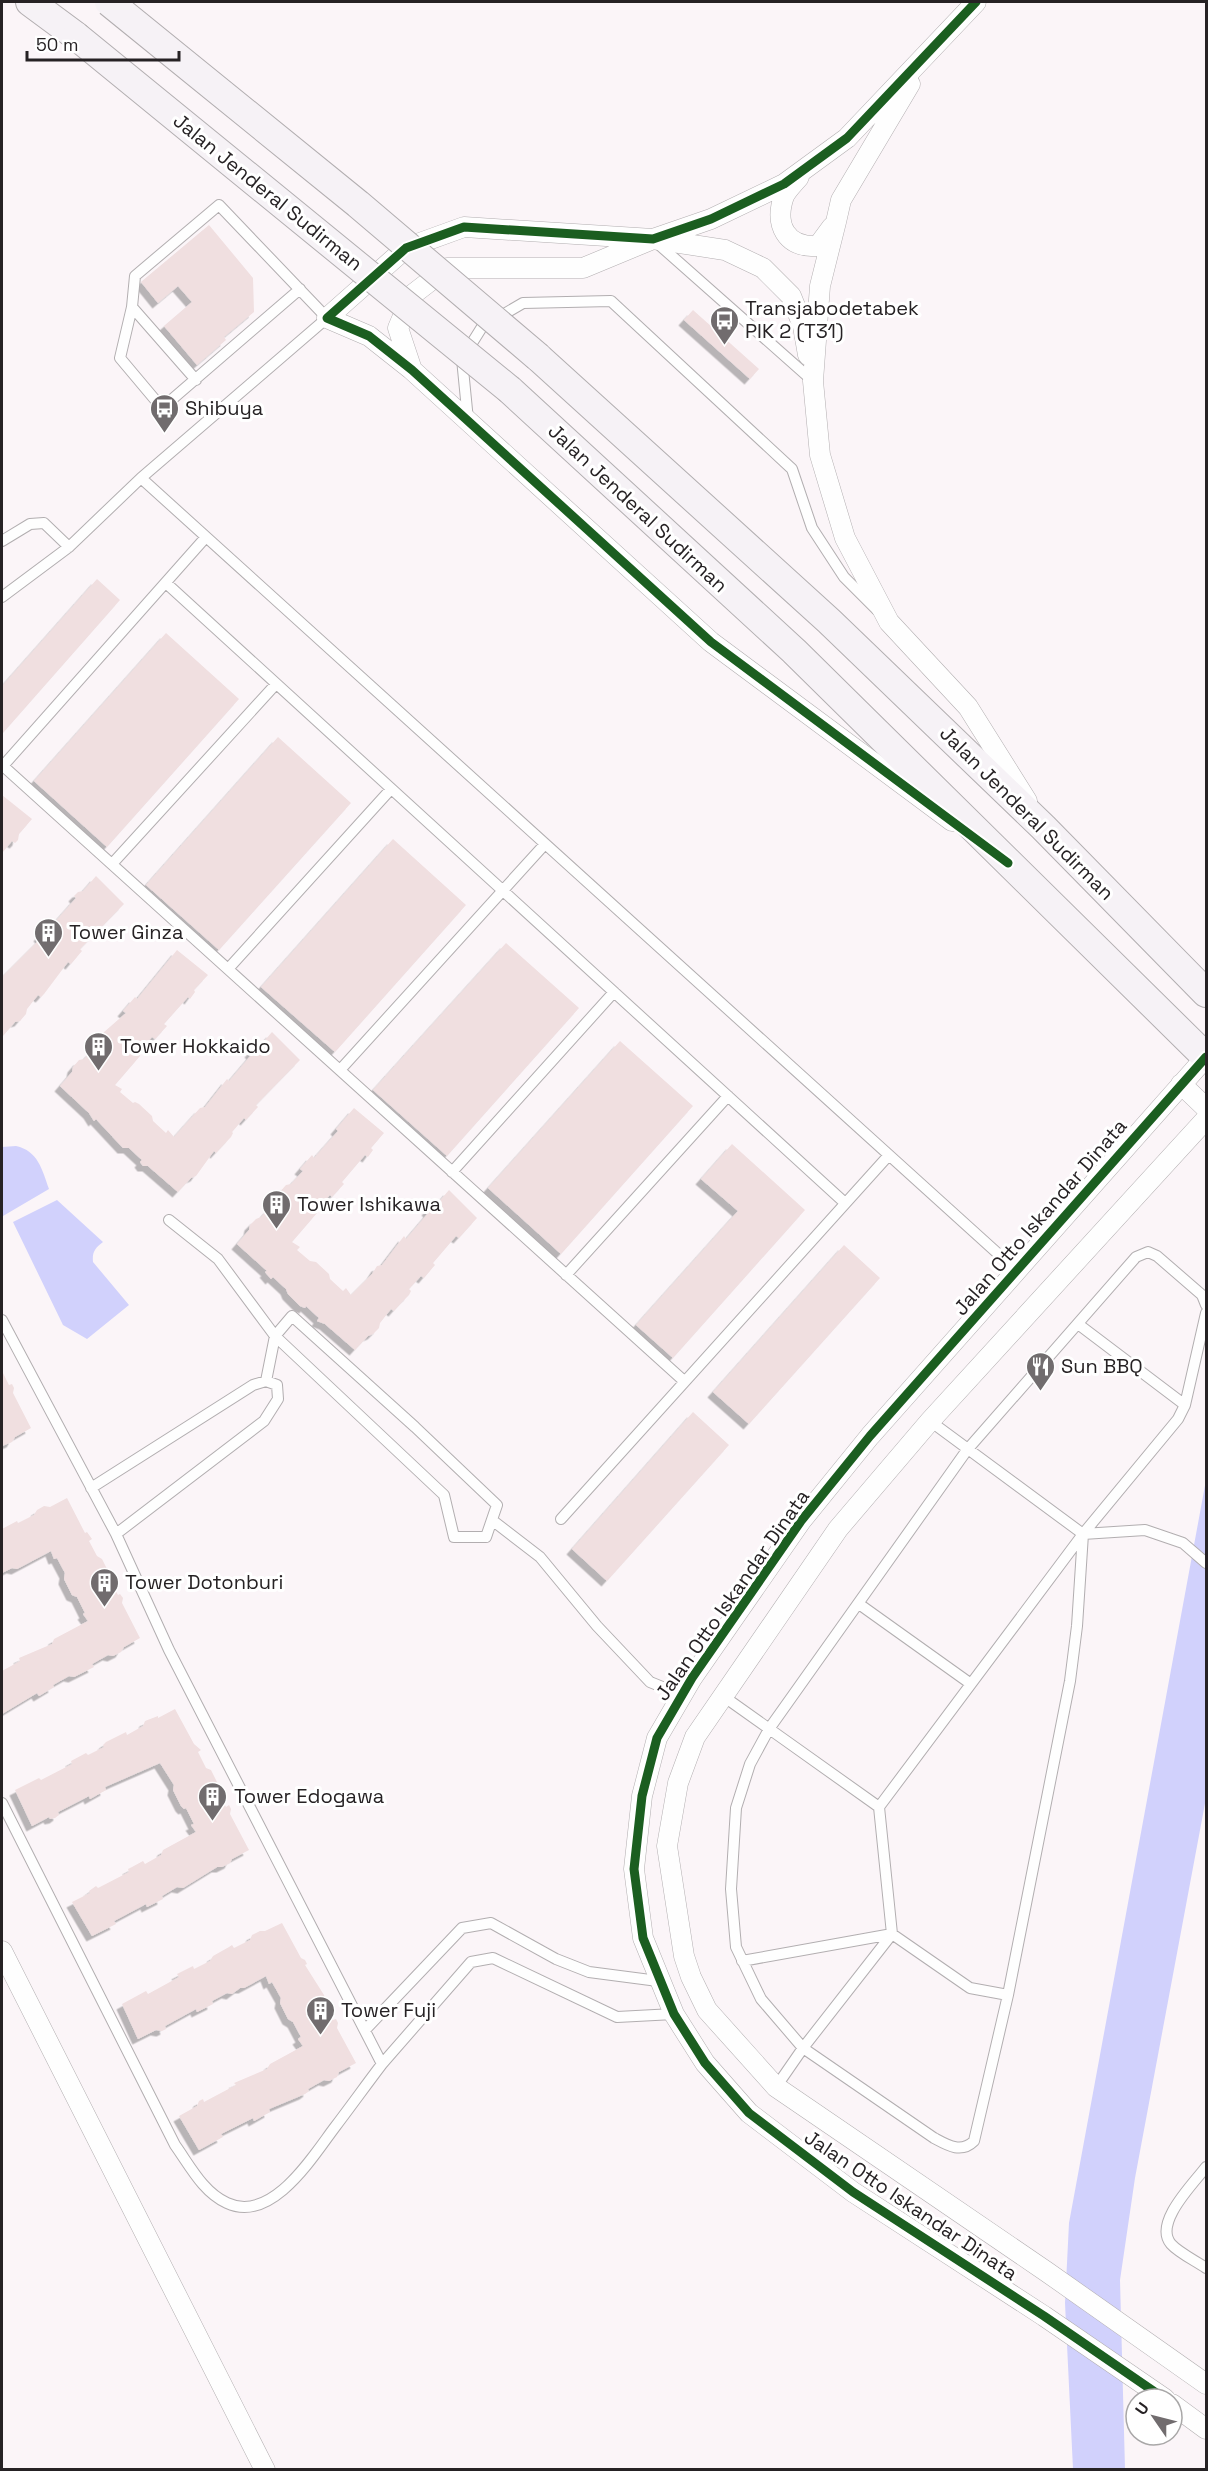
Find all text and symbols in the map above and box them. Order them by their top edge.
scale bar [27,24,178,62]
text: 50 m [36,33,78,56]
street label: Jalan Jenderal Sudirman [168,108,368,276]
place label: Transjabodetabek PIK 2 (T31) [745,295,919,344]
bus stop icon: Transjabodetabek PIK 2 (T31) [708,304,740,346]
bus stop icon: Shibuya [148,392,180,434]
place label: Shibuya [185,395,263,421]
street label: Jalan Jenderal Sudirman [543,418,733,598]
street label: Jalan Jenderal Sudirman [934,720,1120,906]
building icon: Tower Ginza [32,916,64,958]
place label: Tower Ginza [69,919,183,945]
building icon: Tower Hokkaido [83,1030,115,1072]
place label: Tower Hokkaido [120,1033,271,1059]
street label: Jalan Otto Iskandar Dinata [948,1113,1132,1321]
building icon: Tower Ishikawa [260,1188,292,1230]
place label: Tower Ishikawa [297,1191,441,1217]
restaurant icon: Sun BBQ [1024,1350,1056,1392]
place label: Sun BBQ [1061,1353,1143,1379]
street label: Jalan Otto Iskandar Dinata [649,1484,815,1706]
building icon: Tower Dotonburi [88,1566,120,1608]
place label: Tower Dotonburi [125,1569,284,1595]
building icon: Tower Edogawa [197,1780,229,1822]
place label: Tower Edogawa [234,1783,384,1809]
building icon: Tower Fuji [304,1994,336,2036]
place label: Tower Fuji [341,1997,436,2023]
street label: Jalan Otto Iskandar Dinata [799,2124,1023,2286]
north arrow [1124,2387,1184,2447]
text: U [1130,2398,1154,2419]

